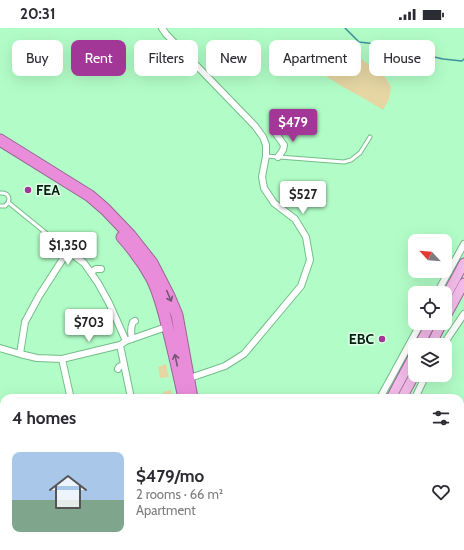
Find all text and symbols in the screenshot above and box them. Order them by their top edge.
text: 20:31 [20,5,55,23]
chip: Buy [12,40,63,76]
chip: Rent [71,40,126,76]
chip: Filters [134,40,198,76]
chip: New [206,40,261,76]
chip: Apartment [269,40,361,76]
chip: House [369,40,435,76]
pin: $479 [269,109,317,143]
text: $479 [278,114,308,130]
place label: FEA [36,181,60,199]
pin: $527 [279,181,327,215]
marker: FEA [23,185,33,195]
text: $527 [289,186,317,202]
pin: $1,350 [35,232,101,266]
north arrow [408,234,452,278]
map controls [408,234,452,382]
text: $1,350 [49,237,87,253]
button: locate [408,286,452,330]
one-way arrow [166,290,173,302]
pin: $703 [65,309,113,343]
text: $703 [74,314,104,330]
place label: EBC [349,330,374,348]
marker: EBC [377,334,387,344]
button: layers [408,338,452,382]
one-way arrow [171,354,179,367]
icon: filters [430,407,452,429]
text: 4 homes [12,408,76,428]
text: $479/mo [136,466,204,486]
icon: home [44,468,92,516]
icon: heart [430,481,452,503]
text: 2 rooms · 66 m² [136,486,223,502]
text: Apartment [136,502,196,518]

